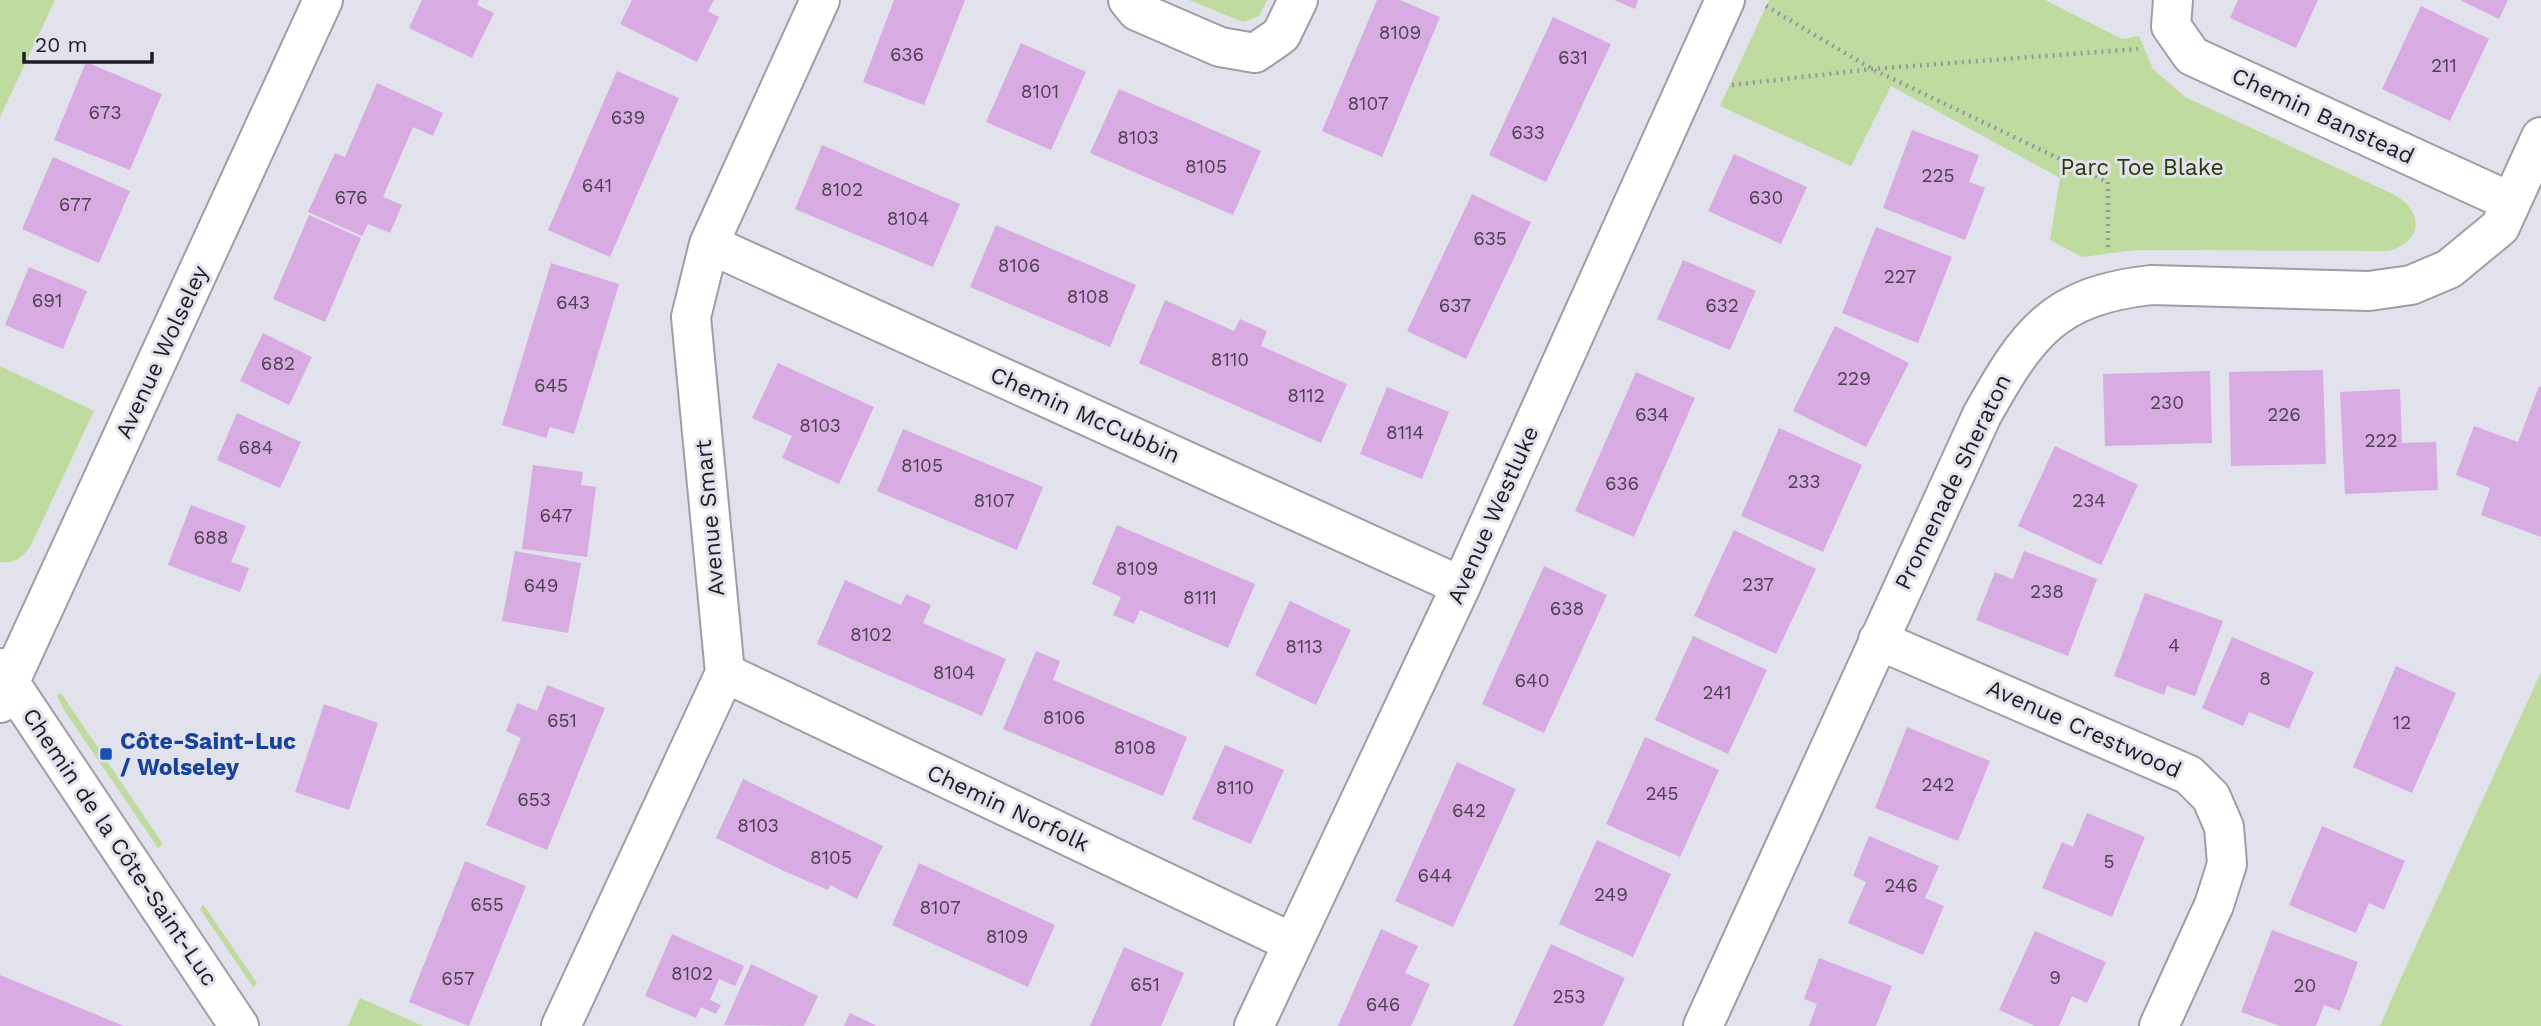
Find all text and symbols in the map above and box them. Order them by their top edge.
scale bar [24,21,152,65]
house number: 8109 [1379,21,1421,44]
text: 20 m [35,32,87,57]
house number: 636 [890,43,924,66]
house number: 631 [1558,46,1588,69]
house number: 211 [2431,54,2457,77]
street label: Chemin Banstead [2227,62,2419,170]
house number: 8101 [1021,80,1059,103]
house number: 8107 [1347,92,1389,115]
house number: 673 [88,101,122,124]
house number: 639 [611,106,645,129]
house number: 633 [1511,121,1545,144]
house number: 8103 [1117,126,1159,149]
park label: Parc Toe Blake [2060,154,2224,181]
house number: 8105 [1185,155,1227,178]
house number: 225 [1921,164,1955,187]
house number: 641 [582,174,612,197]
house number: 8102 [821,178,863,201]
house number: 676 [334,186,368,209]
house number: 630 [1749,186,1783,209]
house number: 677 [59,193,91,216]
house number: 8104 [887,207,929,230]
house number: 635 [1473,227,1507,250]
house number: 8106 [998,254,1040,277]
street label: Avenue Wolseley [110,261,214,443]
house number: 227 [1884,265,1916,288]
house number: 8108 [1067,285,1109,308]
house number: 691 [32,289,62,312]
house number: 643 [556,291,590,314]
house number: 637 [1439,294,1471,317]
house number: 632 [1705,294,1739,317]
house number: 8110 [1211,348,1249,371]
house number: 682 [261,352,295,375]
street label: Chemin McCubbin [986,361,1184,469]
house number: 229 [1837,367,1871,390]
street label: Promenade Sheraton [1889,370,2017,594]
house number: 645 [534,374,568,397]
house number: 8112 [1287,384,1325,407]
house number: 230 [2150,391,2184,414]
house number: 634 [1635,403,1669,426]
house number: 226 [2267,403,2301,426]
house number: 8103 [799,414,841,437]
house number: 8114 [1386,421,1424,444]
street label: Avenue Westluke [1442,422,1544,608]
house number: 222 [2364,429,2398,452]
house number: 684 [239,436,273,459]
street label: Avenue Smart [690,438,730,597]
house number: 8105 [901,454,943,477]
house number: 233 [1787,470,1821,493]
house number: 636 [1605,472,1639,495]
house number: 8107 [973,489,1015,512]
house number: 234 [2072,489,2106,512]
house number: 647 [540,504,572,527]
house number: 688 [194,526,228,549]
house number: 8109 [1116,557,1158,580]
house number: 237 [1742,573,1774,596]
house number: 649 [524,574,558,597]
house number: 238 [2030,580,2064,603]
house number: 8111 [1183,586,1217,609]
house number: 638 [1550,597,1584,620]
house number: 8102 [850,623,892,646]
house number: 4 [2168,634,2180,657]
house number: 8113 [1285,635,1323,658]
house number: 8104 [933,661,975,684]
house number: 8 [2259,667,2271,690]
house number: 640 [1515,669,1549,692]
street label: Avenue Crestwood [1983,674,2185,784]
house number: 241 [1702,681,1732,704]
street label: Chemin de la Côte-Saint-Luc [17,703,223,991]
house number: 8106 [1043,706,1085,729]
house number: 651 [547,709,577,732]
house number: 12 [2393,711,2411,734]
place label: Côte-Saint-Luc / Wolseley [120,728,296,781]
house number: 8108 [1114,736,1156,759]
marker: Côte-Saint-Luc / Wolseley [98,746,114,762]
street label: Chemin Norfolk [923,759,1093,857]
house number: 242 [1921,773,1955,796]
house number: 8110 [1216,776,1254,799]
house number: 245 [1645,782,1679,805]
house number: 653 [517,788,551,811]
house number: 642 [1452,799,1486,822]
house number: 8103 [737,814,779,837]
house number: 8105 [810,846,852,869]
house number: 5 [2103,850,2115,873]
house number: 644 [1418,864,1452,887]
house number: 246 [1884,874,1918,897]
house number: 249 [1594,883,1628,906]
house number: 655 [470,893,504,916]
house number: 8107 [919,896,961,919]
house number: 8109 [986,925,1028,948]
house number: 8102 [671,962,713,985]
house number: 9 [2049,966,2061,989]
house number: 657 [441,967,475,990]
house number: 651 [1130,973,1160,996]
house number: 20 [2294,974,2316,997]
house number: 253 [1552,985,1586,1008]
house number: 646 [1366,993,1400,1016]

